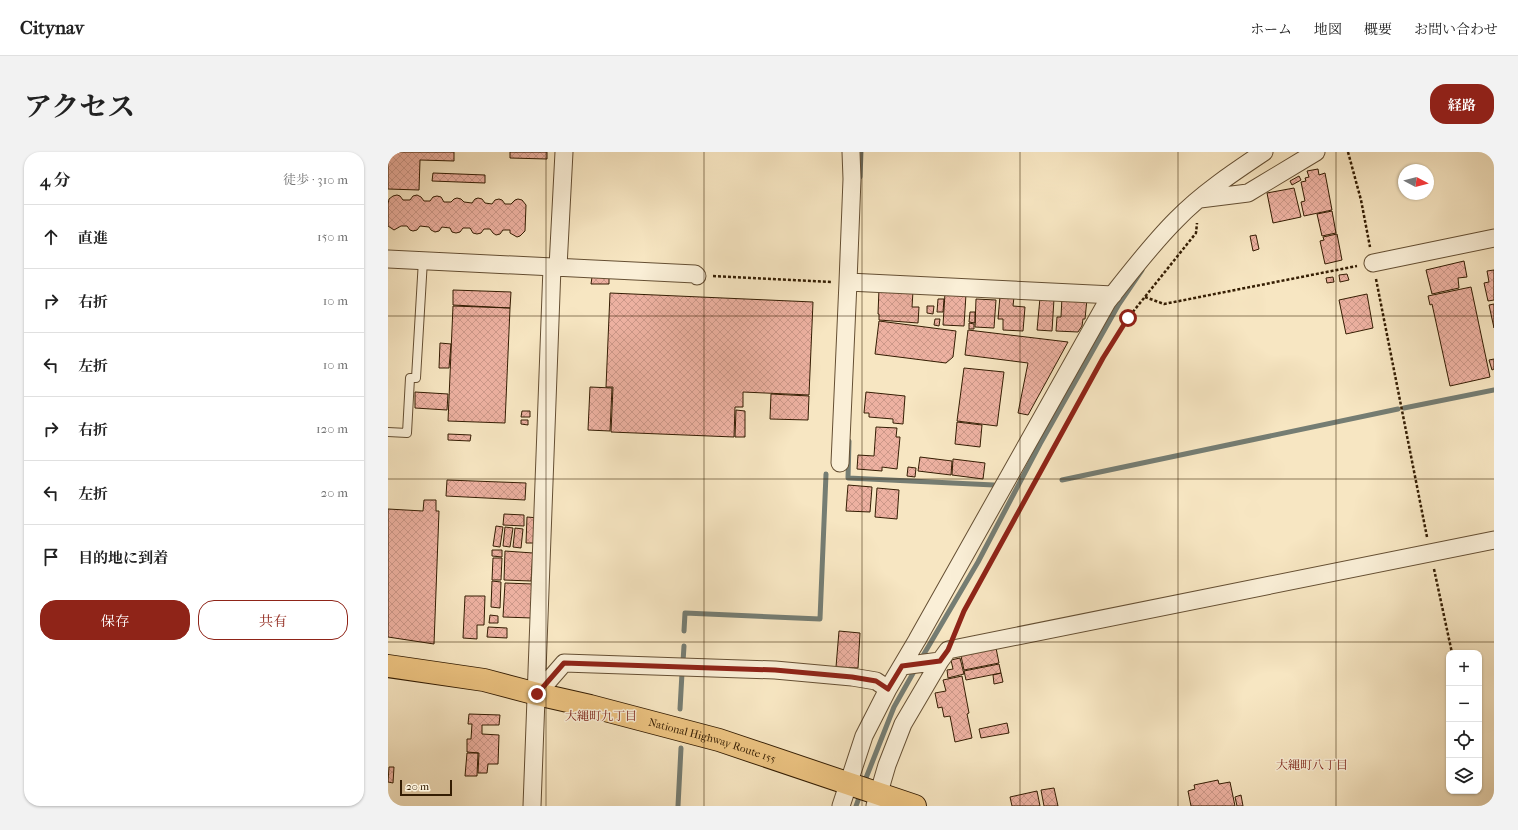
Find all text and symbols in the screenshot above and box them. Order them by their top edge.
text: Citynav [20,17,84,39]
text: ホーム [1250,21,1292,38]
text: 地図 [1314,21,1342,38]
text: 概要 [1364,21,1392,38]
text: お問い合わせ [1414,21,1498,38]
button: 経路 [1430,84,1494,124]
text: アクセス [24,90,135,123]
north arrow [1398,164,1434,200]
text: 4 分 [40,170,71,190]
text: 徒歩 · 310 m [283,172,348,187]
icon: ahead [40,226,62,248]
text: 直進 [78,229,108,247]
text: 150 m [317,229,348,244]
icon: right [40,290,62,312]
text: 右折 [78,293,108,311]
text: 10 m [323,293,348,308]
route start [1119,309,1137,327]
icon: left [40,354,62,376]
text: 左折 [78,357,108,375]
text: 10 m [323,357,348,372]
icon: right [40,418,62,440]
text: 右折 [78,421,108,439]
text: 120 m [316,421,348,436]
icon: left [40,482,62,504]
text: 左折 [78,485,108,503]
text: 20 m [321,485,348,500]
icon: arrive [40,546,62,568]
text: 目的地に到着 [78,549,168,567]
button: 保存 [40,600,190,640]
button: 共有 [198,600,348,640]
map controls [1446,650,1482,794]
button: + [1446,650,1482,686]
route end [528,685,546,703]
button: − [1446,686,1482,722]
district label: 大縄町九丁目 [565,709,637,723]
street label: National Highway Route 155 [647,716,778,766]
button: locate [1446,722,1482,758]
district label: 大縄町八丁目 [1276,758,1348,772]
button: layers [1446,758,1482,794]
scale bar [400,778,452,797]
text: 20 m [406,780,429,793]

